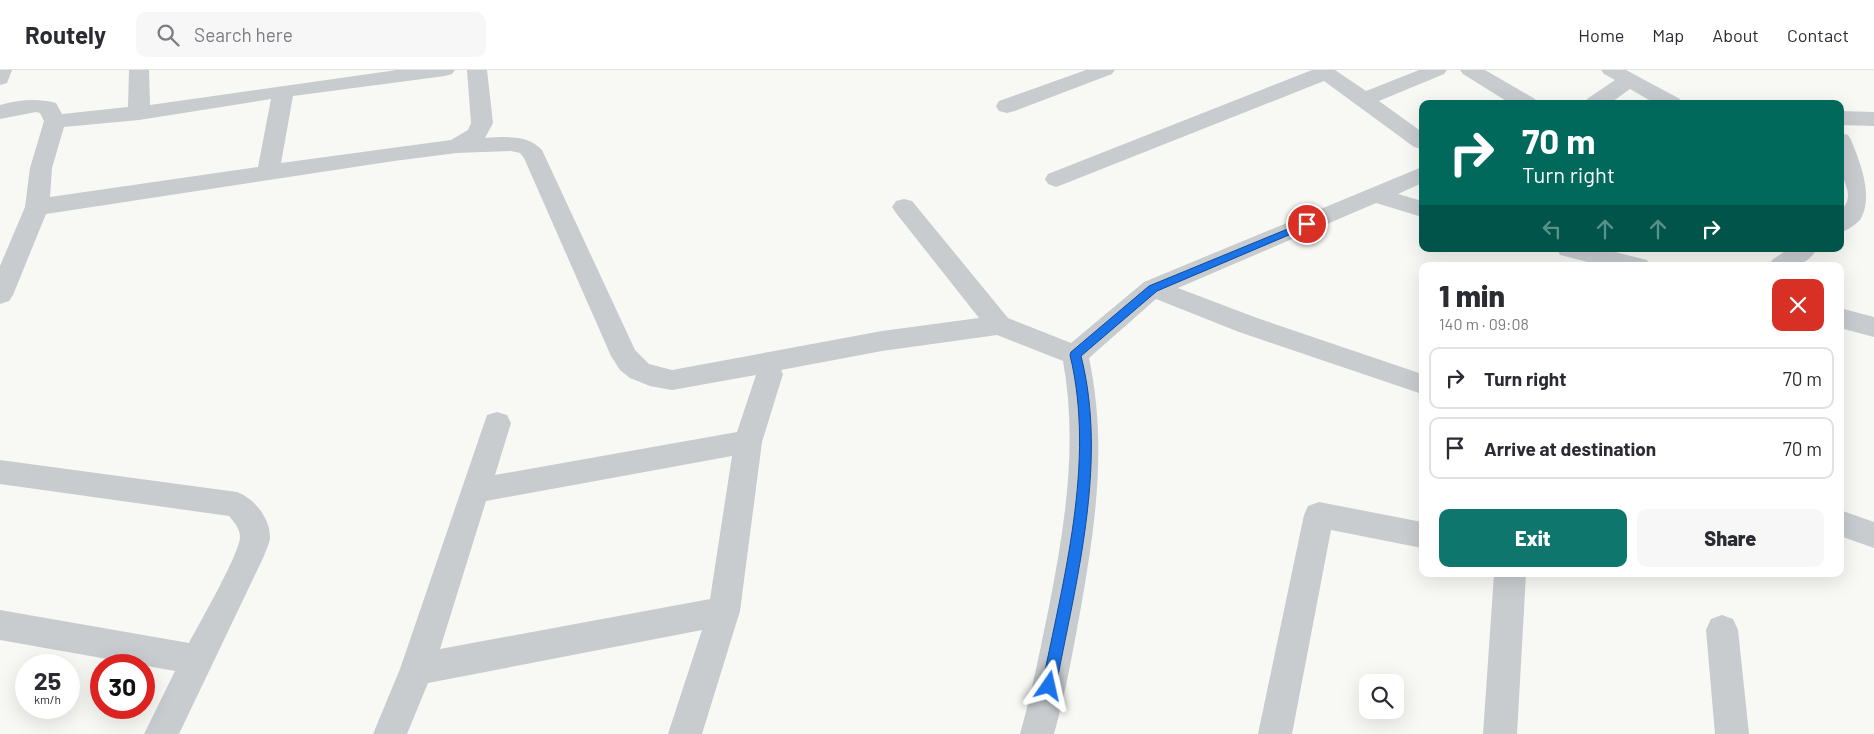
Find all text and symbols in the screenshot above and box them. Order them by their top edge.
search box [136,12,486,57]
text: Routely [25,20,106,49]
icon: search [154,21,182,49]
text: Search here [194,23,293,46]
text: Home [1578,24,1624,46]
text: Map [1652,24,1684,46]
text: About [1712,24,1759,46]
text: Contact [1787,24,1849,46]
text: 70 m [1522,119,1596,161]
icon: right [1439,120,1504,185]
text: Turn right [1522,161,1615,187]
pin [1286,203,1328,245]
icon: arrive [1293,210,1321,238]
icon: left [1538,215,1566,243]
icon: ahead [1591,215,1619,243]
icon: ahead [1644,215,1672,243]
icon: right [1697,215,1725,243]
text: 1 min [1439,277,1505,313]
button: close [1772,279,1824,331]
text: 140 m · 09:08 [1439,314,1529,333]
icon: right [1441,364,1469,392]
text: Turn right [1484,367,1566,390]
text: 70 m [1783,367,1822,390]
icon: arrive [1441,434,1469,462]
text: Arrive at destination [1484,437,1656,460]
text: 70 m [1783,437,1822,460]
button: Exit [1439,509,1627,567]
button: Share [1637,509,1824,567]
speed limit sign: 30 [90,654,155,719]
position arrow [1022,659,1074,711]
text: 25 [34,665,61,695]
map controls [1359,674,1404,719]
button: search [1359,674,1404,719]
text: km/h [34,692,61,706]

